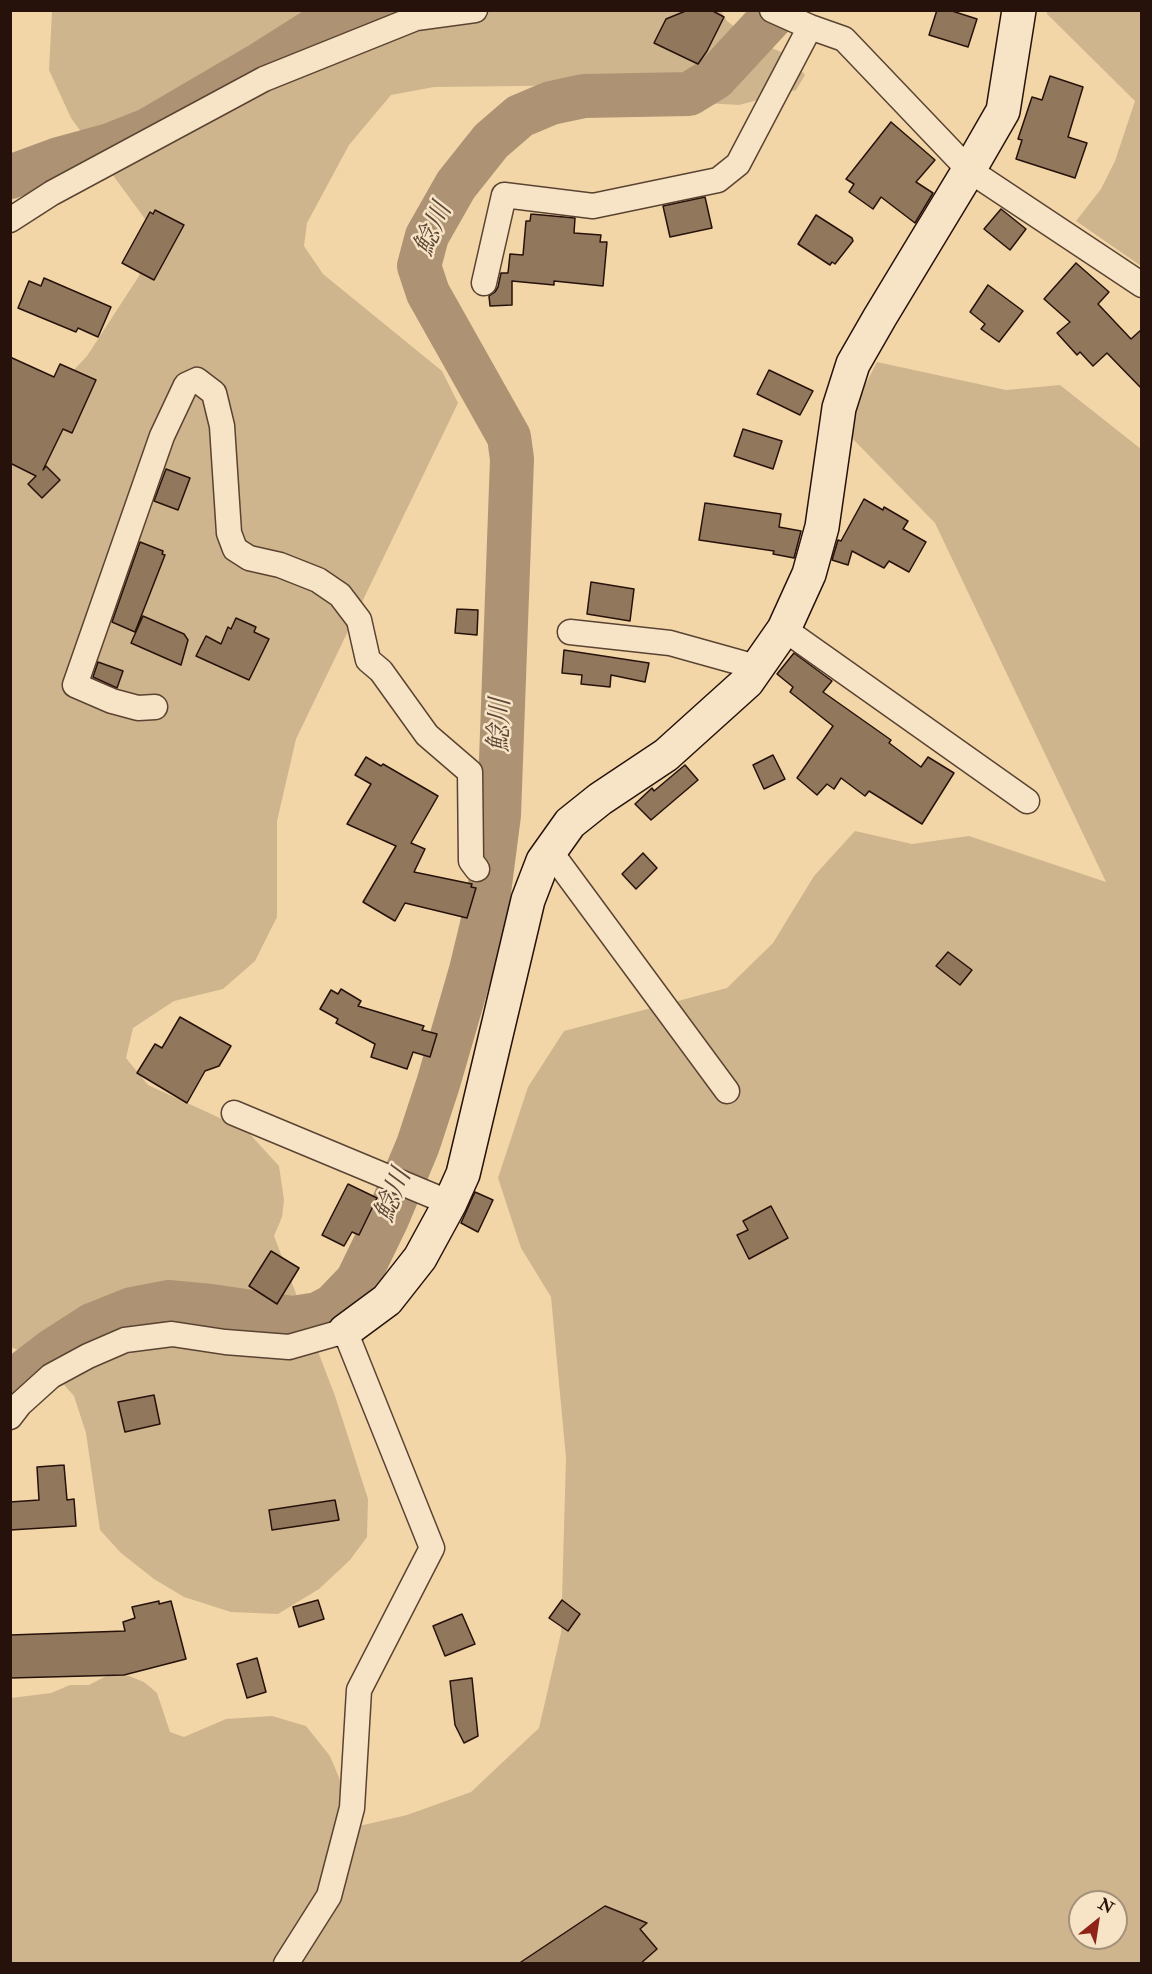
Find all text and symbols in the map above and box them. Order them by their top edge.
water label: 鯰川 [409,199,461,261]
water label: 鯰川 [485,697,519,753]
water label: 鯰川 [370,1165,420,1227]
north arrow [1068,1890,1128,1950]
text: N [1095,1894,1117,1918]

